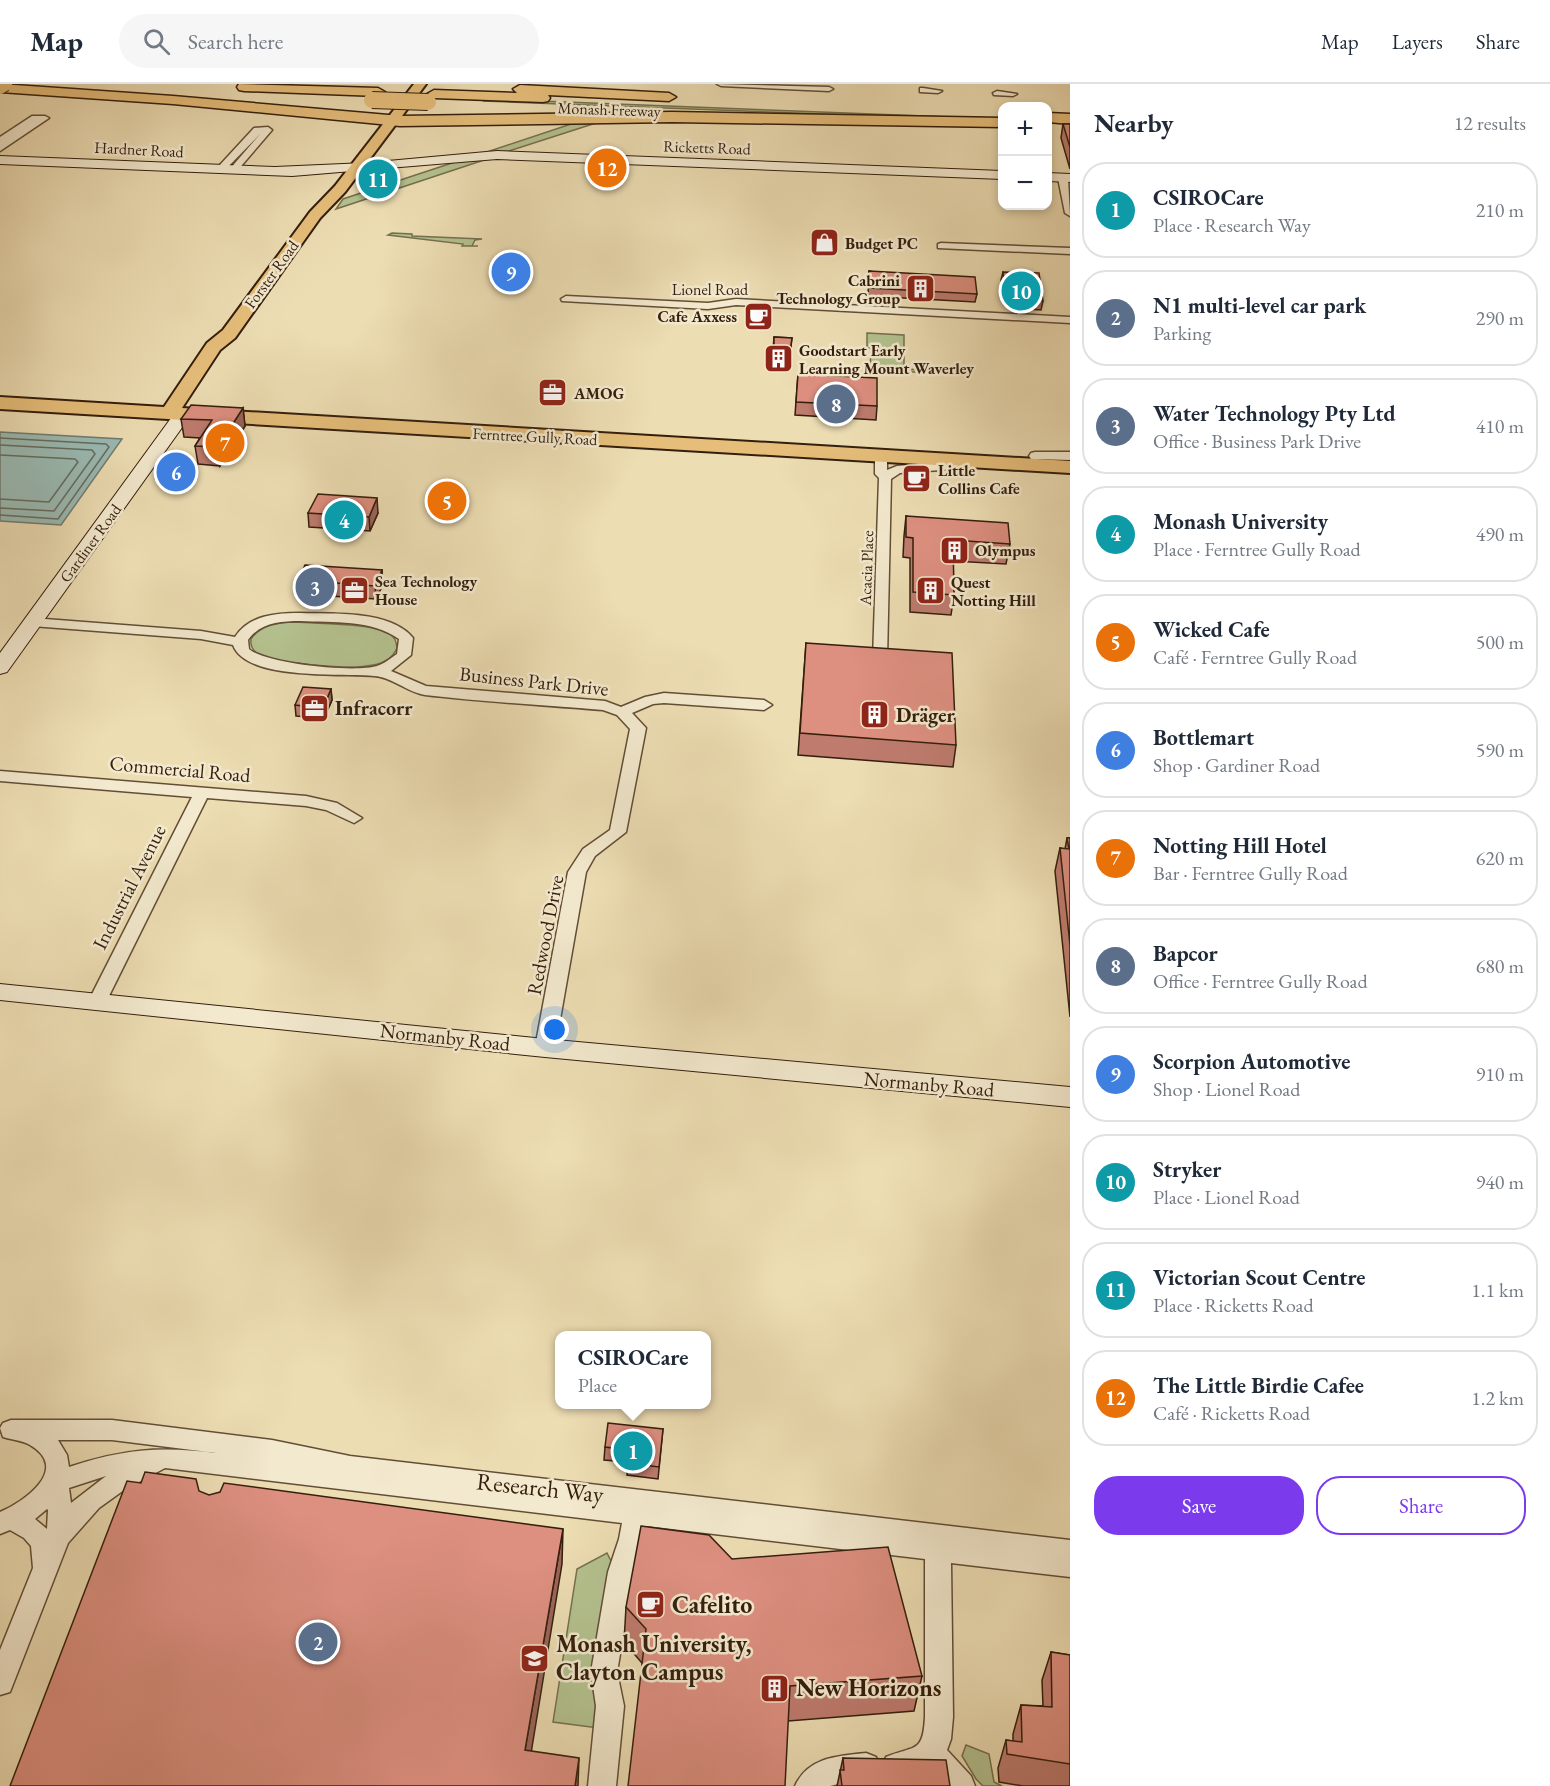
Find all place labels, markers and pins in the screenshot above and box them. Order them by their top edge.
pin: 12 [588,146,626,190]
pin: 11 [358,156,398,202]
shop icon: Budget PC [808,227,840,259]
place label: Budget PC [845,233,918,254]
pin: 9 [492,250,530,294]
pin: 10 [1002,268,1040,314]
place label: Cabrini Technology Group [776,270,900,309]
building icon: Cabrini Technology Group [905,273,937,305]
cafe icon: Cafe Axxess [742,300,774,332]
place label: Cafe Axxess [658,306,737,327]
place label: Goodstart Early Learning Mount Waverley [799,340,974,379]
building icon: Goodstart Early Learning Mount Waverley [762,343,794,375]
office icon: AMOG [537,377,569,409]
pin: 8 [816,382,856,426]
place label: AMOG [573,383,625,404]
pin: 7 [206,420,244,466]
pin: 6 [156,450,195,494]
place label: Little Collins Cafe [938,460,1020,499]
cafe icon: Little Collins Cafe [901,463,933,495]
pin: 5 [428,478,466,524]
pin: 4 [324,498,364,542]
building icon: Olympus [938,534,970,566]
place label: Olympus [975,540,1036,561]
pin: 3 [296,564,334,610]
place label: Sea Technology House [375,571,477,610]
place label: Quest Notting Hill [951,572,1036,611]
office icon: Sea Technology House [338,574,370,606]
building icon: Quest Notting Hill [914,575,946,607]
office icon: Infracorr [298,692,330,724]
place label: Infracorr [335,695,413,721]
building icon: Dräger [859,699,891,731]
place label: Dräger [896,702,956,728]
pin: 1 [614,1428,652,1474]
cafe icon: Cafelito [635,1589,667,1621]
place label: Cafelito [672,1589,752,1620]
pin: 2 [298,1620,338,1664]
place label: Monash University, Clayton Campus [556,1628,751,1688]
school or university icon: Monash University, Clayton Campus [519,1642,551,1674]
building icon: New Horizons [759,1672,791,1704]
place label: New Horizons [796,1672,941,1703]

